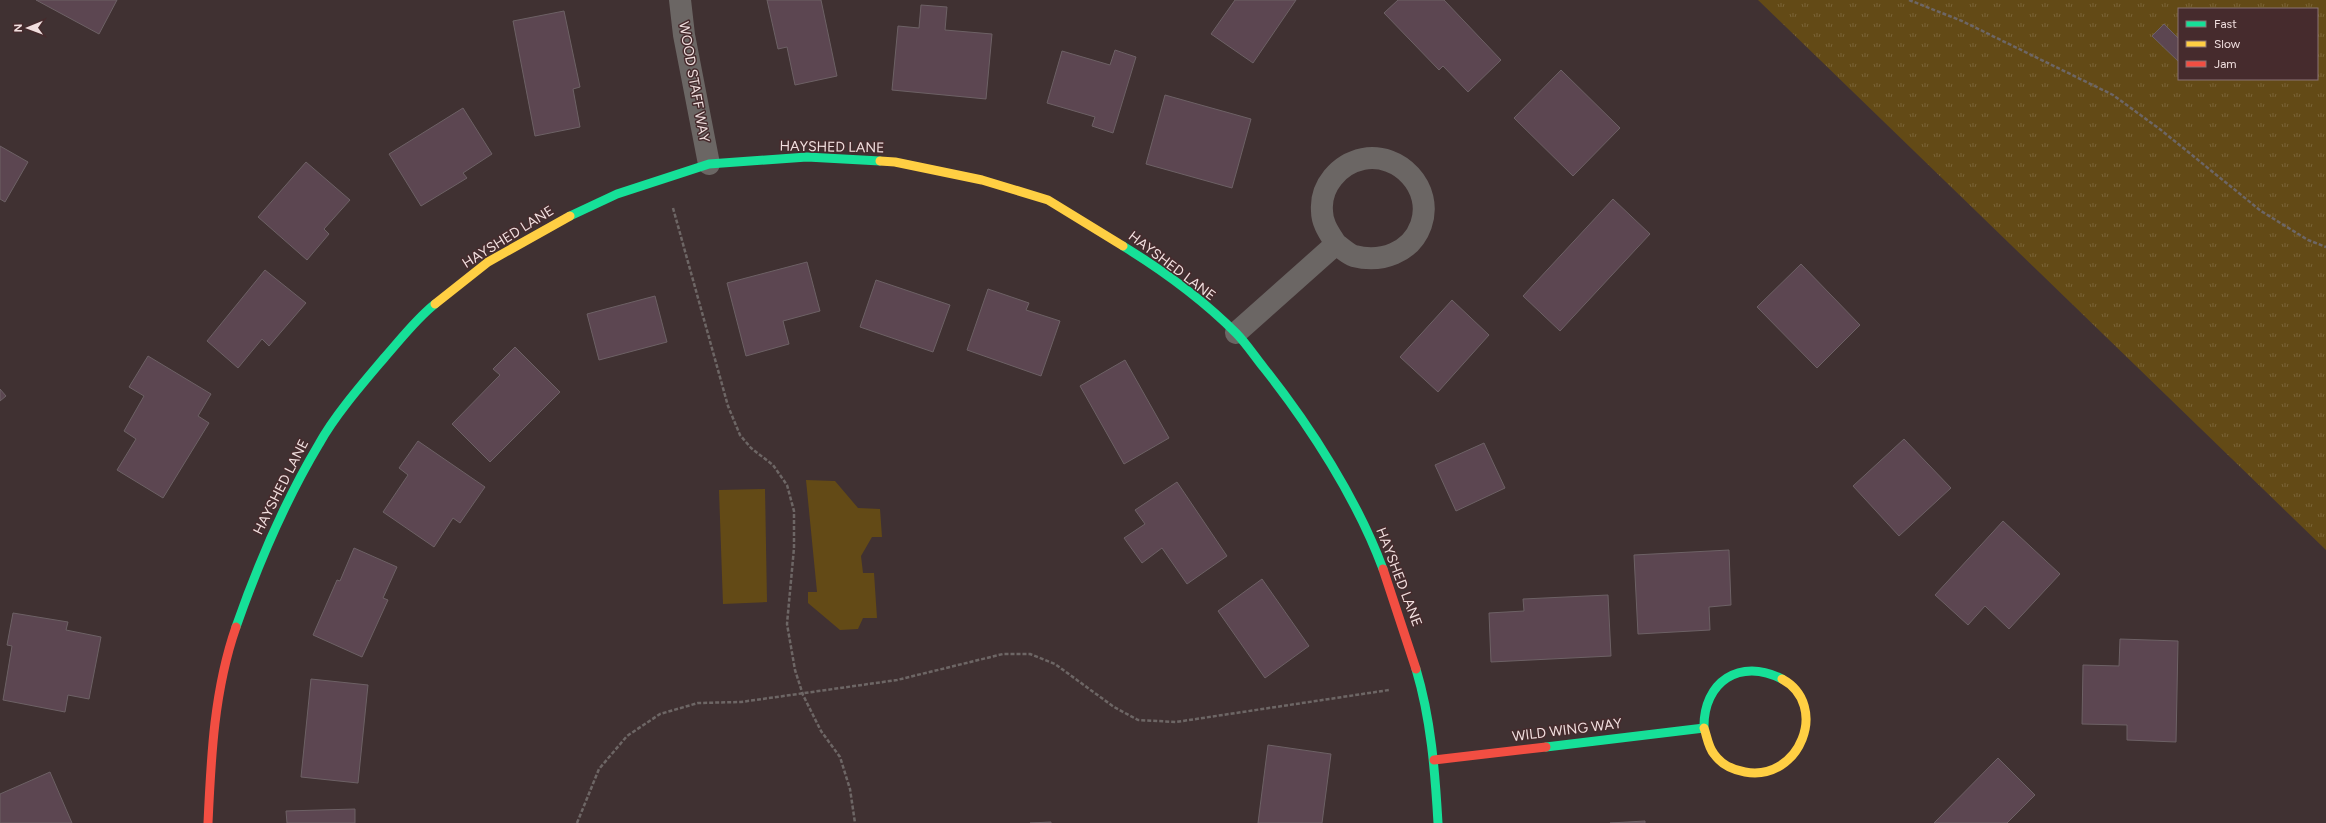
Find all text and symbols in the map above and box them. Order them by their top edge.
north arrow [8,8,48,48]
legend [2178,8,2318,80]
text: Fast [2214,17,2237,31]
street label: WOOD STAFF WAY [675,20,713,144]
text: N [12,24,25,33]
text: Slow [2214,37,2241,51]
text: Jam [2214,57,2237,71]
street label: HAYSHED LANE [780,138,884,156]
street label: HAYSHED LANE [459,202,557,272]
street label: HAYSHED LANE [1125,228,1219,304]
street label: HAYSHED LANE [250,437,312,537]
street label: HAYSHED LANE [1372,525,1426,629]
street label: WILD WING WAY [1511,715,1623,745]

